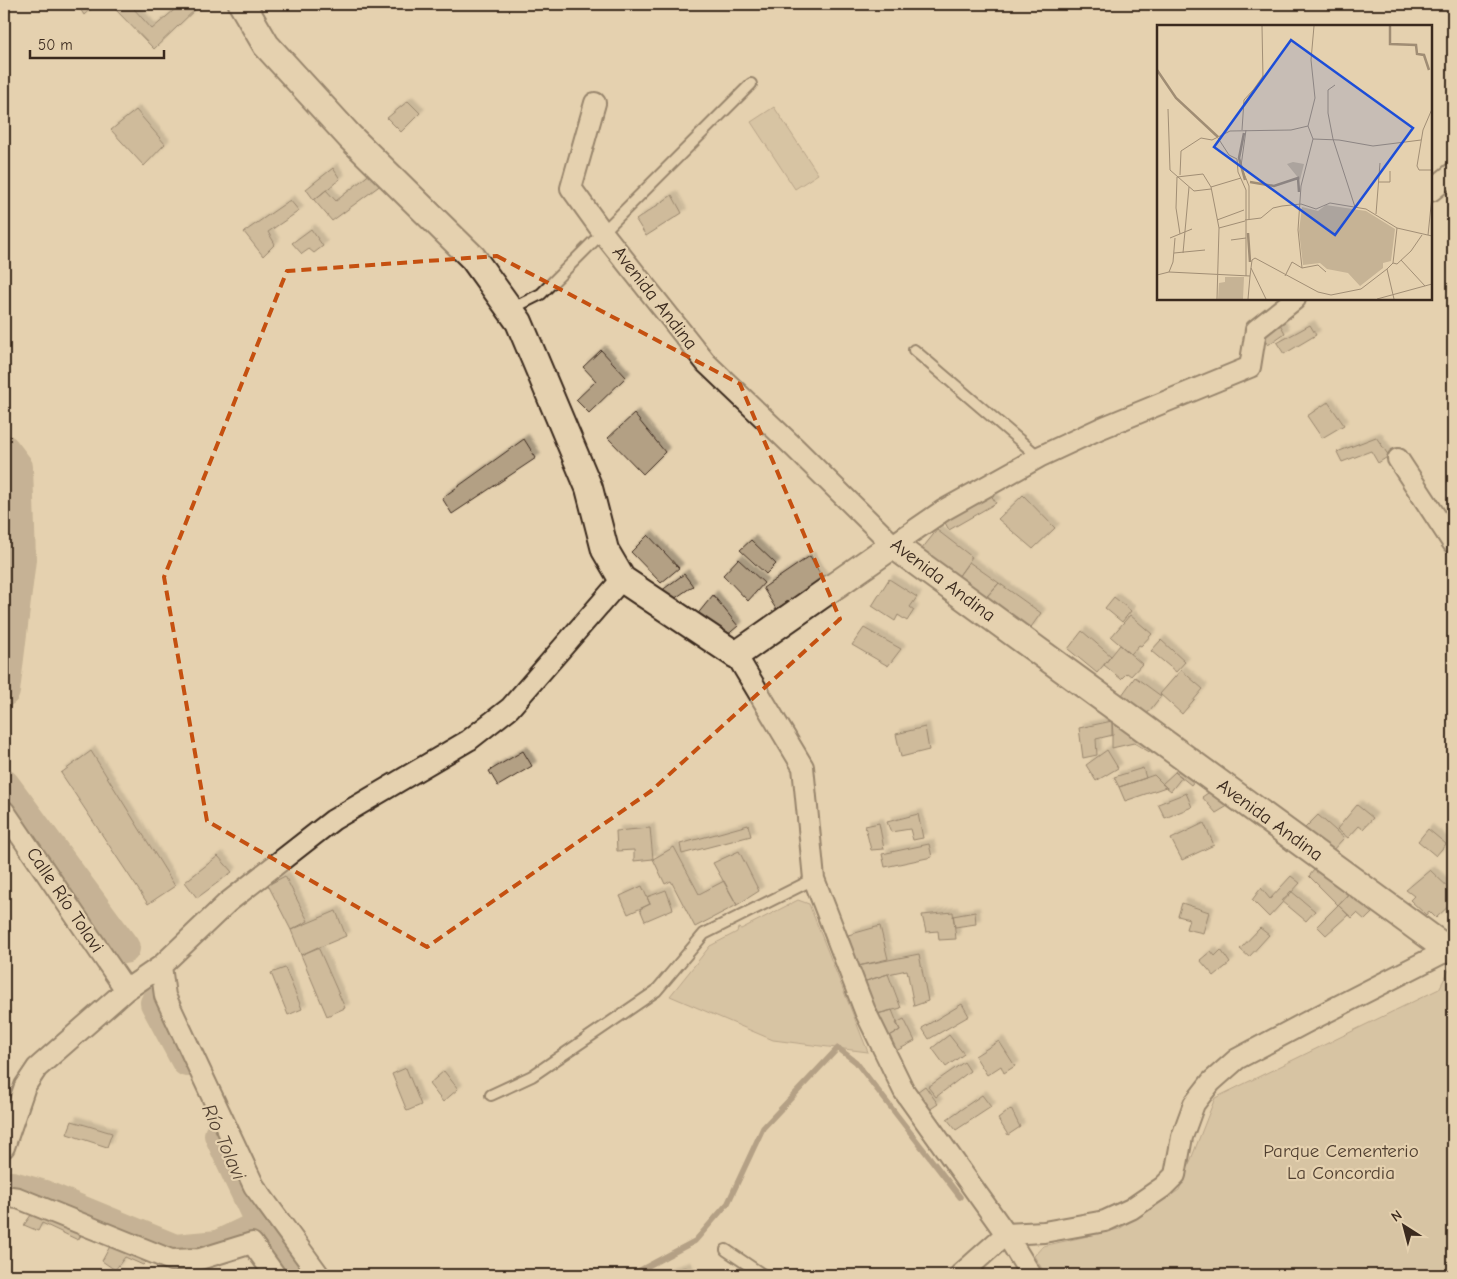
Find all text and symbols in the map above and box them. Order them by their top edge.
inset map [1157,25,1432,300]
scale bar [30,28,164,60]
text: 50 m [38,36,73,54]
street label: Avenida Andina [608,242,702,354]
street label: Avenida Andina [886,533,1000,627]
street label: Avenida Andina [1213,774,1327,866]
street label: Calle Río Tolavi [22,843,108,957]
water label: Río Tolavi [197,1101,251,1184]
park label: Parque Cementerio La Concordia [1263,1140,1419,1184]
north arrow [1380,1202,1430,1252]
text: N [1388,1206,1405,1225]

